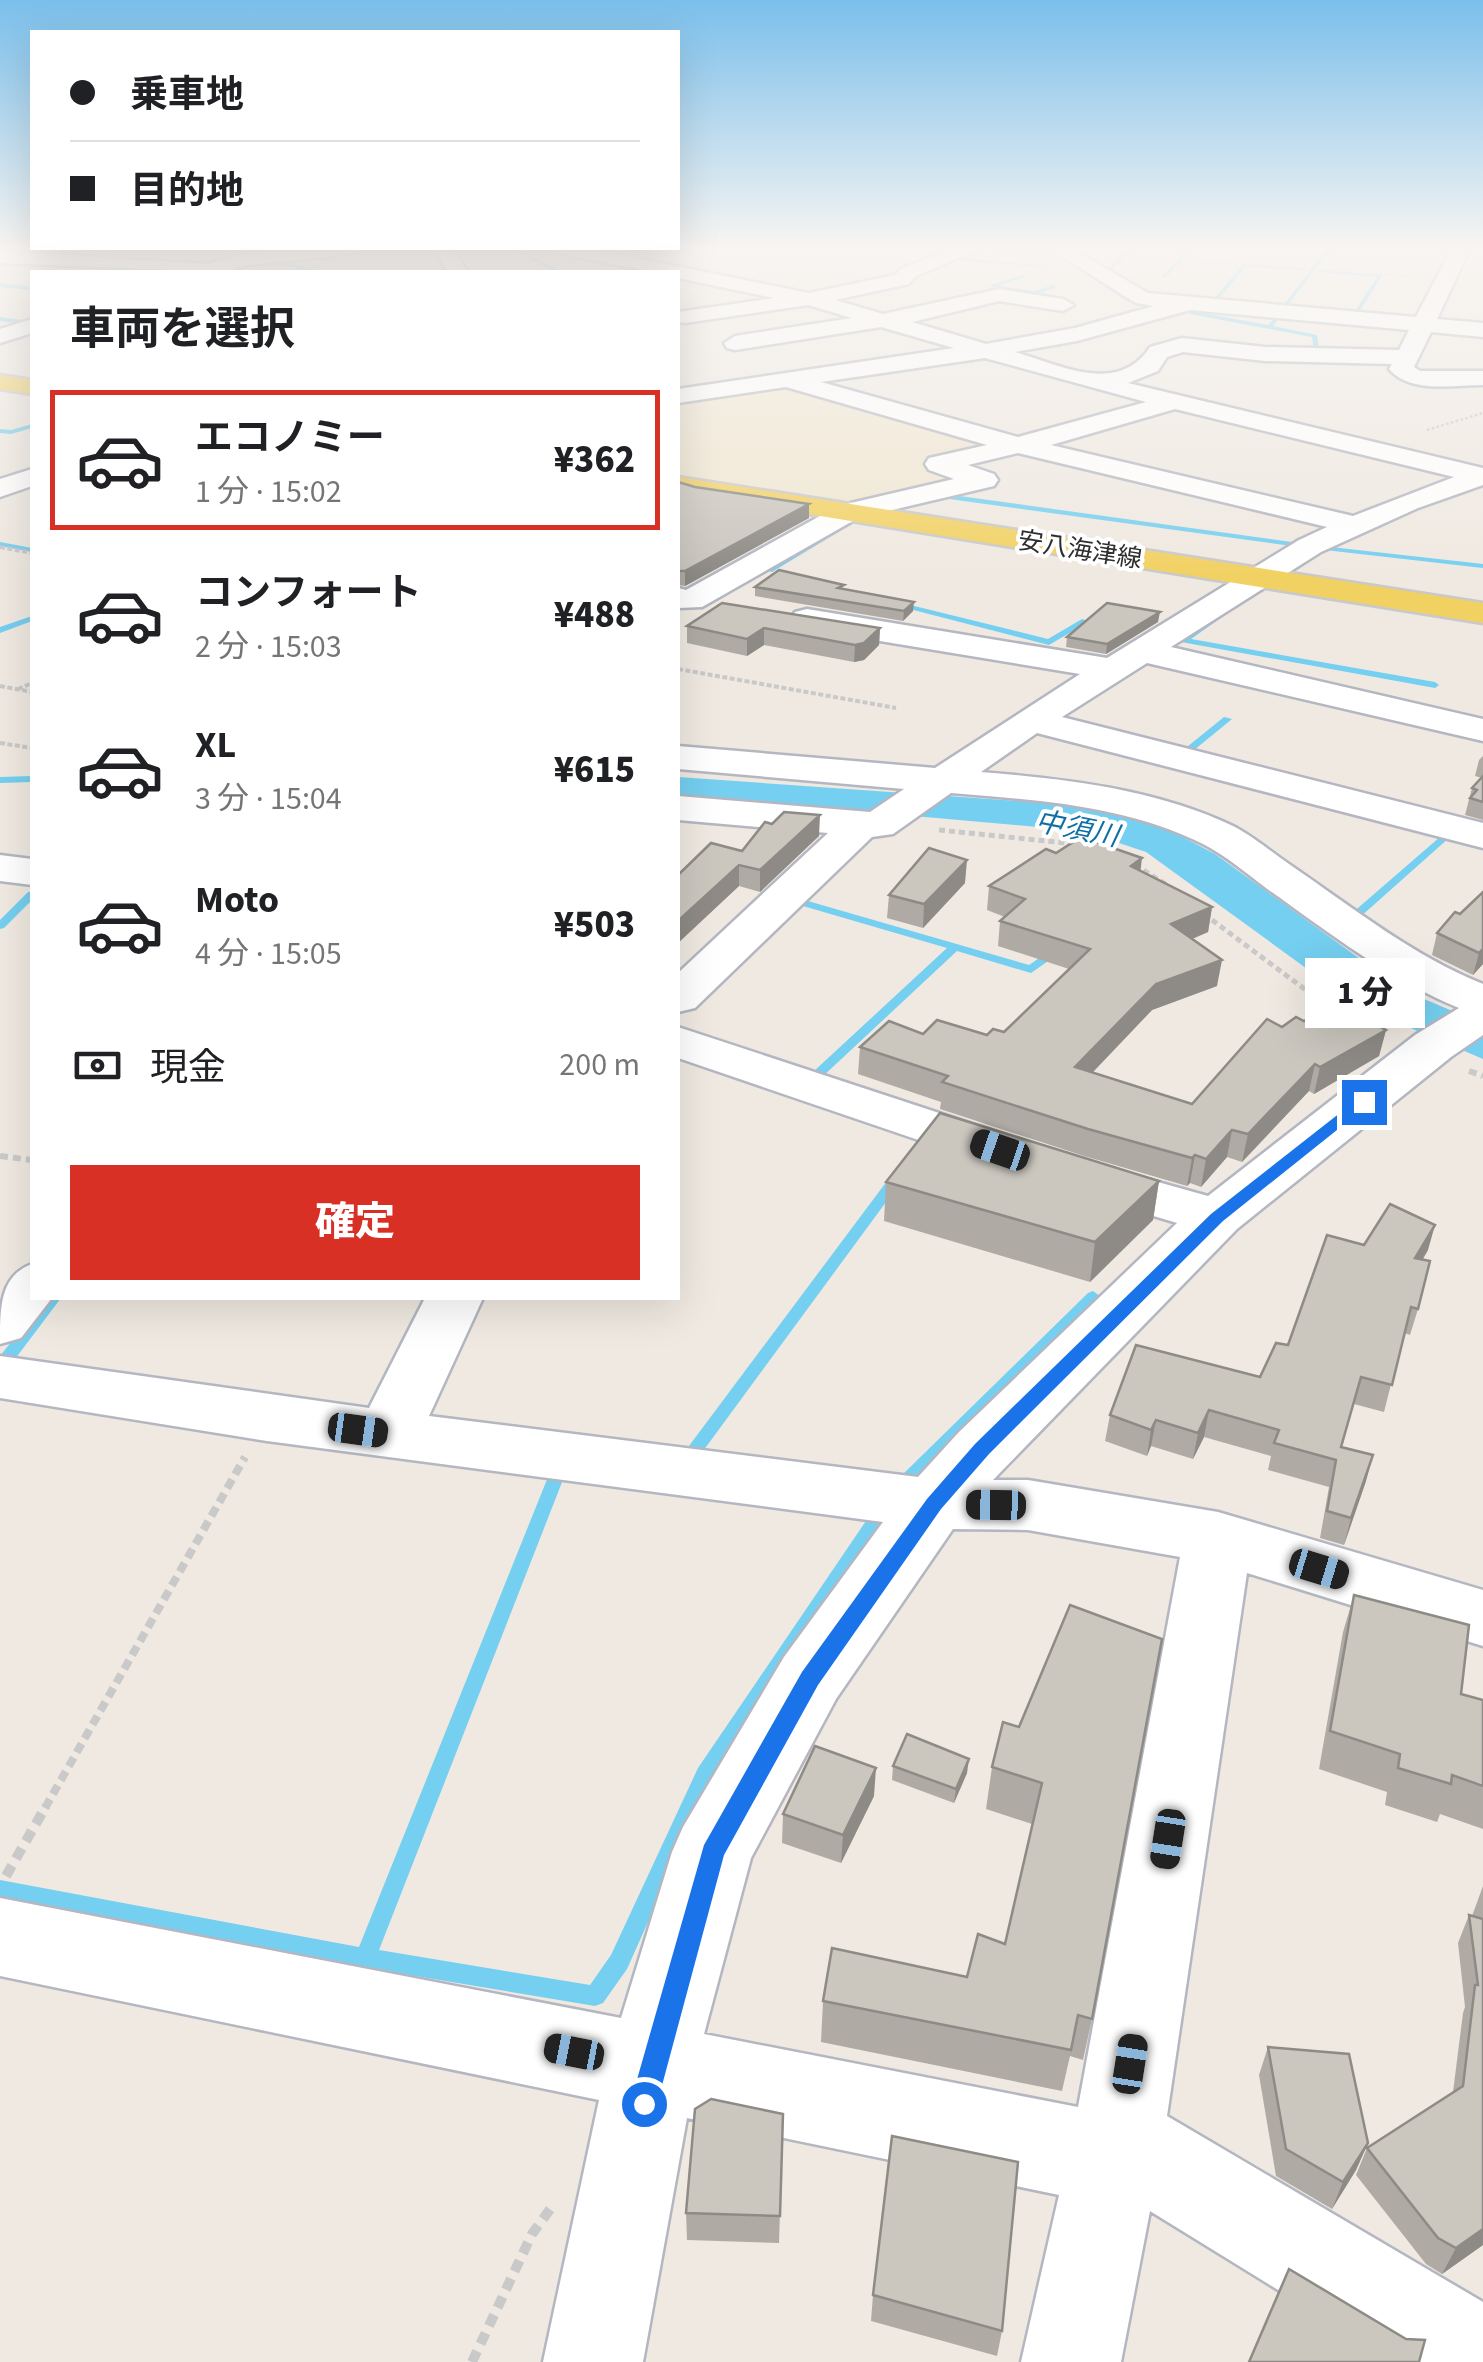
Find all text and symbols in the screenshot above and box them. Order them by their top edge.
text: 乗車地 [130,68,244,122]
text: 目的地 [130,164,244,218]
text: 車両を選択 [70,298,295,362]
text: エコノミー [195,411,385,465]
icon: car [75,415,165,505]
text: ¥362 [554,433,635,487]
text: 1 分 · 15:02 [195,469,342,515]
street label: 安八海津線 [1015,522,1145,578]
text: コンフォート [195,566,422,620]
icon: car [75,570,165,660]
text: ¥488 [554,588,635,642]
text: 2 分 · 15:03 [195,624,342,670]
text: XL [195,718,236,772]
icon: car [75,725,165,815]
text: ¥615 [554,743,635,797]
text: 3 分 · 15:04 [195,776,342,822]
water label: 中須川 [1032,801,1125,857]
text: Moto [195,873,279,927]
icon: car [75,880,165,970]
text: ¥503 [554,898,635,952]
text: 4 分 · 15:05 [195,931,342,977]
callout: 1 分 [1304,957,1424,1027]
text: 1 分 [1337,970,1393,1016]
icon: cash [70,1038,125,1093]
text: 現金 [150,1041,226,1095]
text: 200 m [559,1042,640,1088]
route end [1342,1080,1387,1125]
car [967,1126,1033,1174]
button: 確定 [70,1165,640,1280]
car [326,1411,390,1449]
car [966,1489,1026,1521]
car [1286,1546,1352,1592]
car [1148,1807,1188,1871]
car [542,2032,606,2072]
car [1110,2032,1150,2096]
route start [622,2082,667,2127]

